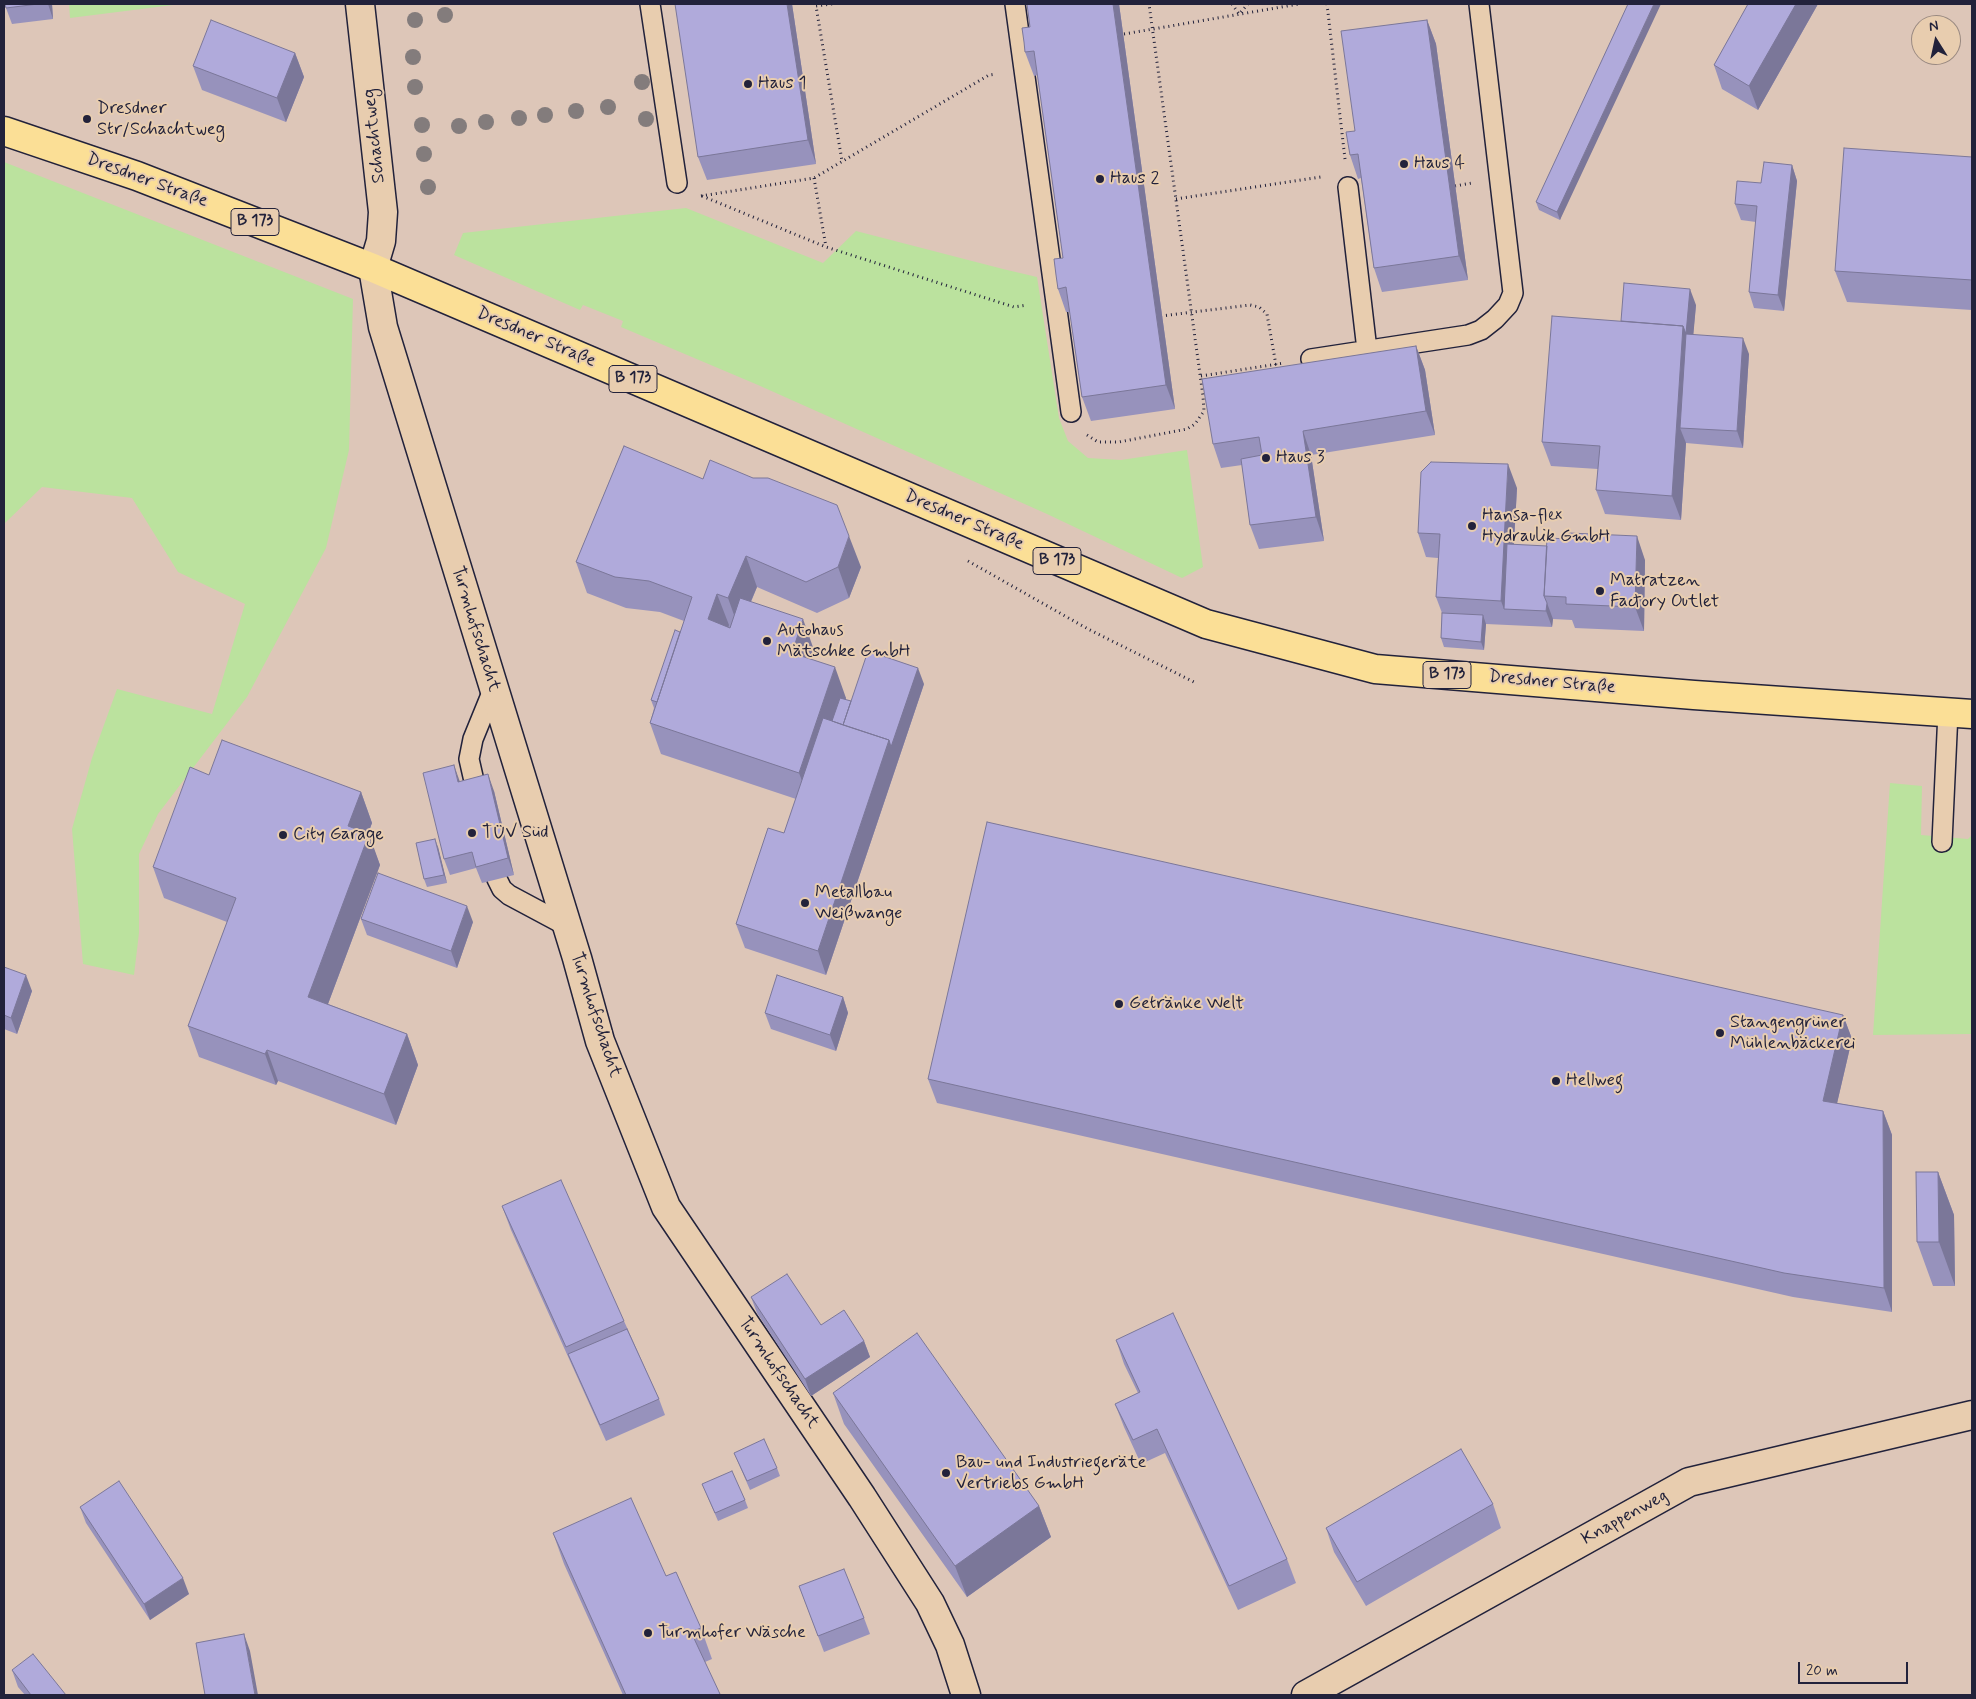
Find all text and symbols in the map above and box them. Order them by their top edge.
north arrow [1911,15,1961,65]
text: N [1927,17,1940,36]
place label: Haus 1 [758,73,807,95]
marker: Haus 1 [742,78,754,90]
street label: Schachtweg [359,88,391,184]
place label: Dresdner Str/Schachtweg [97,98,225,140]
marker: Dresdner Str/Schachtweg [81,113,93,125]
street label: Dresdner Straße [83,149,211,213]
place label: Haus 4 [1414,153,1465,175]
marker: Haus 4 [1398,158,1410,170]
place label: Haus 2 [1110,168,1159,190]
marker: Haus 2 [1094,173,1106,185]
road number: B 173 [231,208,279,236]
street label: Dresdner Straße [473,303,599,373]
road number: B 173 [609,366,657,392]
place label: Haus 3 [1276,447,1325,469]
marker: Haus 3 [1260,452,1272,464]
street label: Dresdner Straße [901,486,1027,556]
place label: Hansa-flex Hydraulik GmbH [1482,505,1610,548]
marker: Hansa-flex Hydraulik GmbH [1466,520,1478,532]
road number: B 173 [1033,548,1081,574]
street label: Turmhofschacht [446,564,504,694]
place label: Matratzen Factory Outlet [1610,570,1719,612]
marker: Matratzen Factory Outlet [1594,585,1606,597]
place label: Autohaus Mätschke GmbH [777,620,911,662]
marker: Autohaus Mätschke GmbH [761,635,773,647]
road number: B 173 [1423,662,1471,688]
street label: Dresdner Straße [1488,667,1616,699]
place label: TÜV Süd [482,822,548,844]
place label: City Garage [293,824,384,846]
marker: TÜV Süd [466,827,478,839]
marker: City Garage [277,829,289,841]
place label: Metallbau Weißwange [815,882,902,924]
marker: Metallbau Weißwange [799,897,811,909]
street label: Turmhofschacht [565,950,625,1080]
place label: Getränke Welt [1129,993,1244,1015]
marker: Getränke Welt [1113,998,1125,1010]
place label: Stangengrüner Mühlenbäckerei [1730,1012,1855,1054]
marker: Stangengrüner Mühlenbäckerei [1714,1027,1726,1039]
place label: Hellweg [1566,1070,1623,1092]
marker: Hellweg [1550,1075,1562,1087]
street label: Turmhofschacht [733,1313,823,1433]
place label: Bau- und Industriegeräte Vertriebs GmbH [956,1452,1146,1495]
marker: Bau- und Industriegeräte Vertriebs GmbH [940,1467,952,1479]
street label: Knappenweg [1578,1485,1672,1551]
place label: Turmhofer Wäsche [658,1622,806,1644]
marker: Turmhofer Wäsche [642,1627,654,1639]
scale bar [1801,1652,1911,1684]
text: 20 m [1806,1661,1838,1681]

